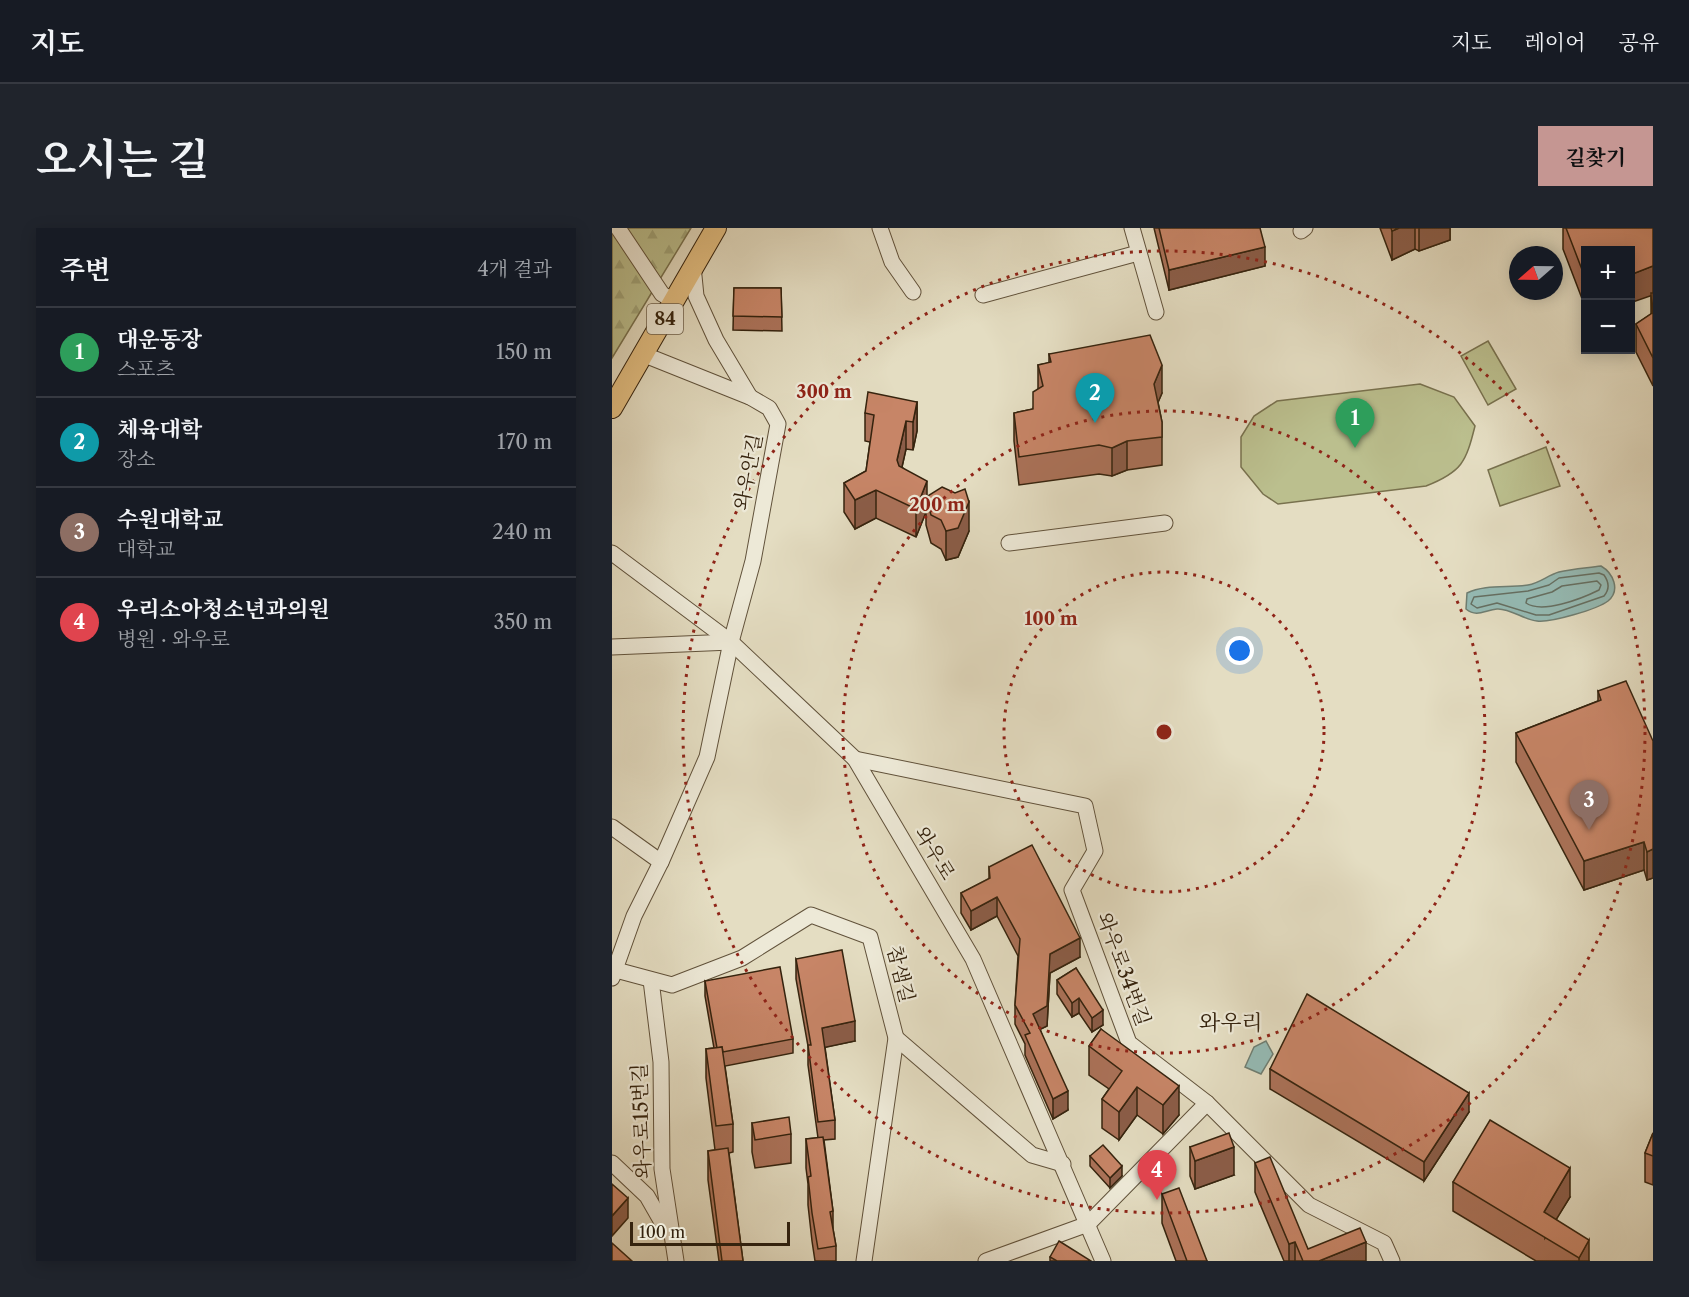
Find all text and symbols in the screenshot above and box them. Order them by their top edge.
text: 지도 [30,26,84,60]
text: 지도 [1451,30,1492,55]
text: 레이어 [1525,30,1585,55]
text: 공유 [1618,30,1659,55]
button: 길찾기 [1538,126,1653,186]
text: 오시는 길 [36,133,209,185]
north arrow [1509,246,1563,300]
map controls [1581,246,1635,354]
button: + [1581,246,1635,300]
text: 주변 [60,254,110,286]
text: 4개 결과 [477,257,552,281]
button: − [1581,300,1635,354]
road number: 84 [647,304,683,334]
text: 대운동장 [117,326,202,353]
text: 1 [75,340,84,364]
text: 150 m [496,340,552,364]
text: 스포츠 [117,357,175,381]
pin: 2 [1076,374,1114,423]
text: 300 m [796,381,852,403]
pin: 1 [1336,398,1374,448]
text: 체육대학 [117,416,202,443]
text: 2 [74,430,85,454]
text: 170 m [497,430,552,454]
street label: 와우안길 [729,432,767,512]
text: 장소 [117,447,156,471]
text: 200 m [909,494,965,516]
text: 수원대학교 [117,506,223,533]
text: 3 [74,520,85,544]
text: 240 m [492,520,552,544]
text: 대학교 [117,537,175,561]
text: 우리소아청소년과의원 [117,596,330,623]
text: 100 m [1024,608,1078,630]
text: 4 [74,610,85,634]
text: 350 m [494,610,552,634]
text: 병원 · 와우로 [117,627,230,651]
your location [1225,636,1254,665]
centre of rings [1154,722,1174,742]
pin: 3 [1570,780,1608,830]
street label: 와우로 [910,822,960,884]
street label: 와우로34번길 [1092,909,1156,1029]
street label: 참샘길 [882,943,920,1005]
district label: 와우리 [1199,1009,1263,1036]
street label: 와우로15번길 [627,1063,655,1179]
pin: 4 [1138,1150,1176,1200]
scale bar [630,1219,790,1246]
text: 100 m [639,1222,685,1242]

